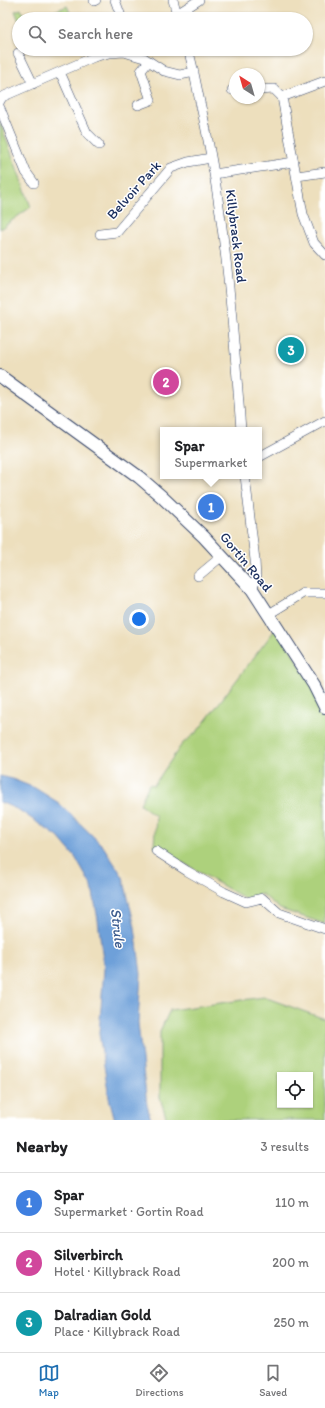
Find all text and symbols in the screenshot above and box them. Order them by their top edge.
search box [12,12,313,56]
icon: search [26,23,48,45]
text: Search here [58,25,133,43]
north arrow [229,68,265,104]
street label: Belvoir Park [103,157,165,223]
street label: Killybrack Road [222,188,250,284]
pin: 3 [278,335,304,365]
pin: 2 [153,367,179,397]
popup [160,427,262,479]
text: Spar [174,437,204,455]
text: Supermarket [174,455,248,470]
pin: 1 [198,492,224,522]
street label: Gortin Road [216,529,276,596]
your location [129,609,149,629]
water label: Strule [107,907,129,950]
map controls [277,1072,313,1108]
button: locate [277,1072,313,1108]
text: Nearby [16,1136,68,1156]
text: 3 results [260,1139,309,1154]
text: Spar [54,1186,84,1204]
text: 1 [26,1195,32,1210]
text: 110 m [275,1195,309,1210]
text: Supermarket · Gortin Road [54,1204,204,1219]
text: Silverbirch [54,1246,123,1264]
text: 2 [26,1255,32,1270]
text: 200 m [272,1255,309,1270]
text: Hotel · Killybrack Road [54,1264,180,1279]
text: Dalradian Gold [54,1306,151,1324]
text: 3 [25,1315,33,1330]
text: 250 m [273,1315,309,1330]
text: Place · Killybrack Road [54,1324,180,1339]
tab: Map [38,1362,60,1399]
tab: Directions [135,1362,184,1399]
tab: Saved [259,1362,287,1399]

